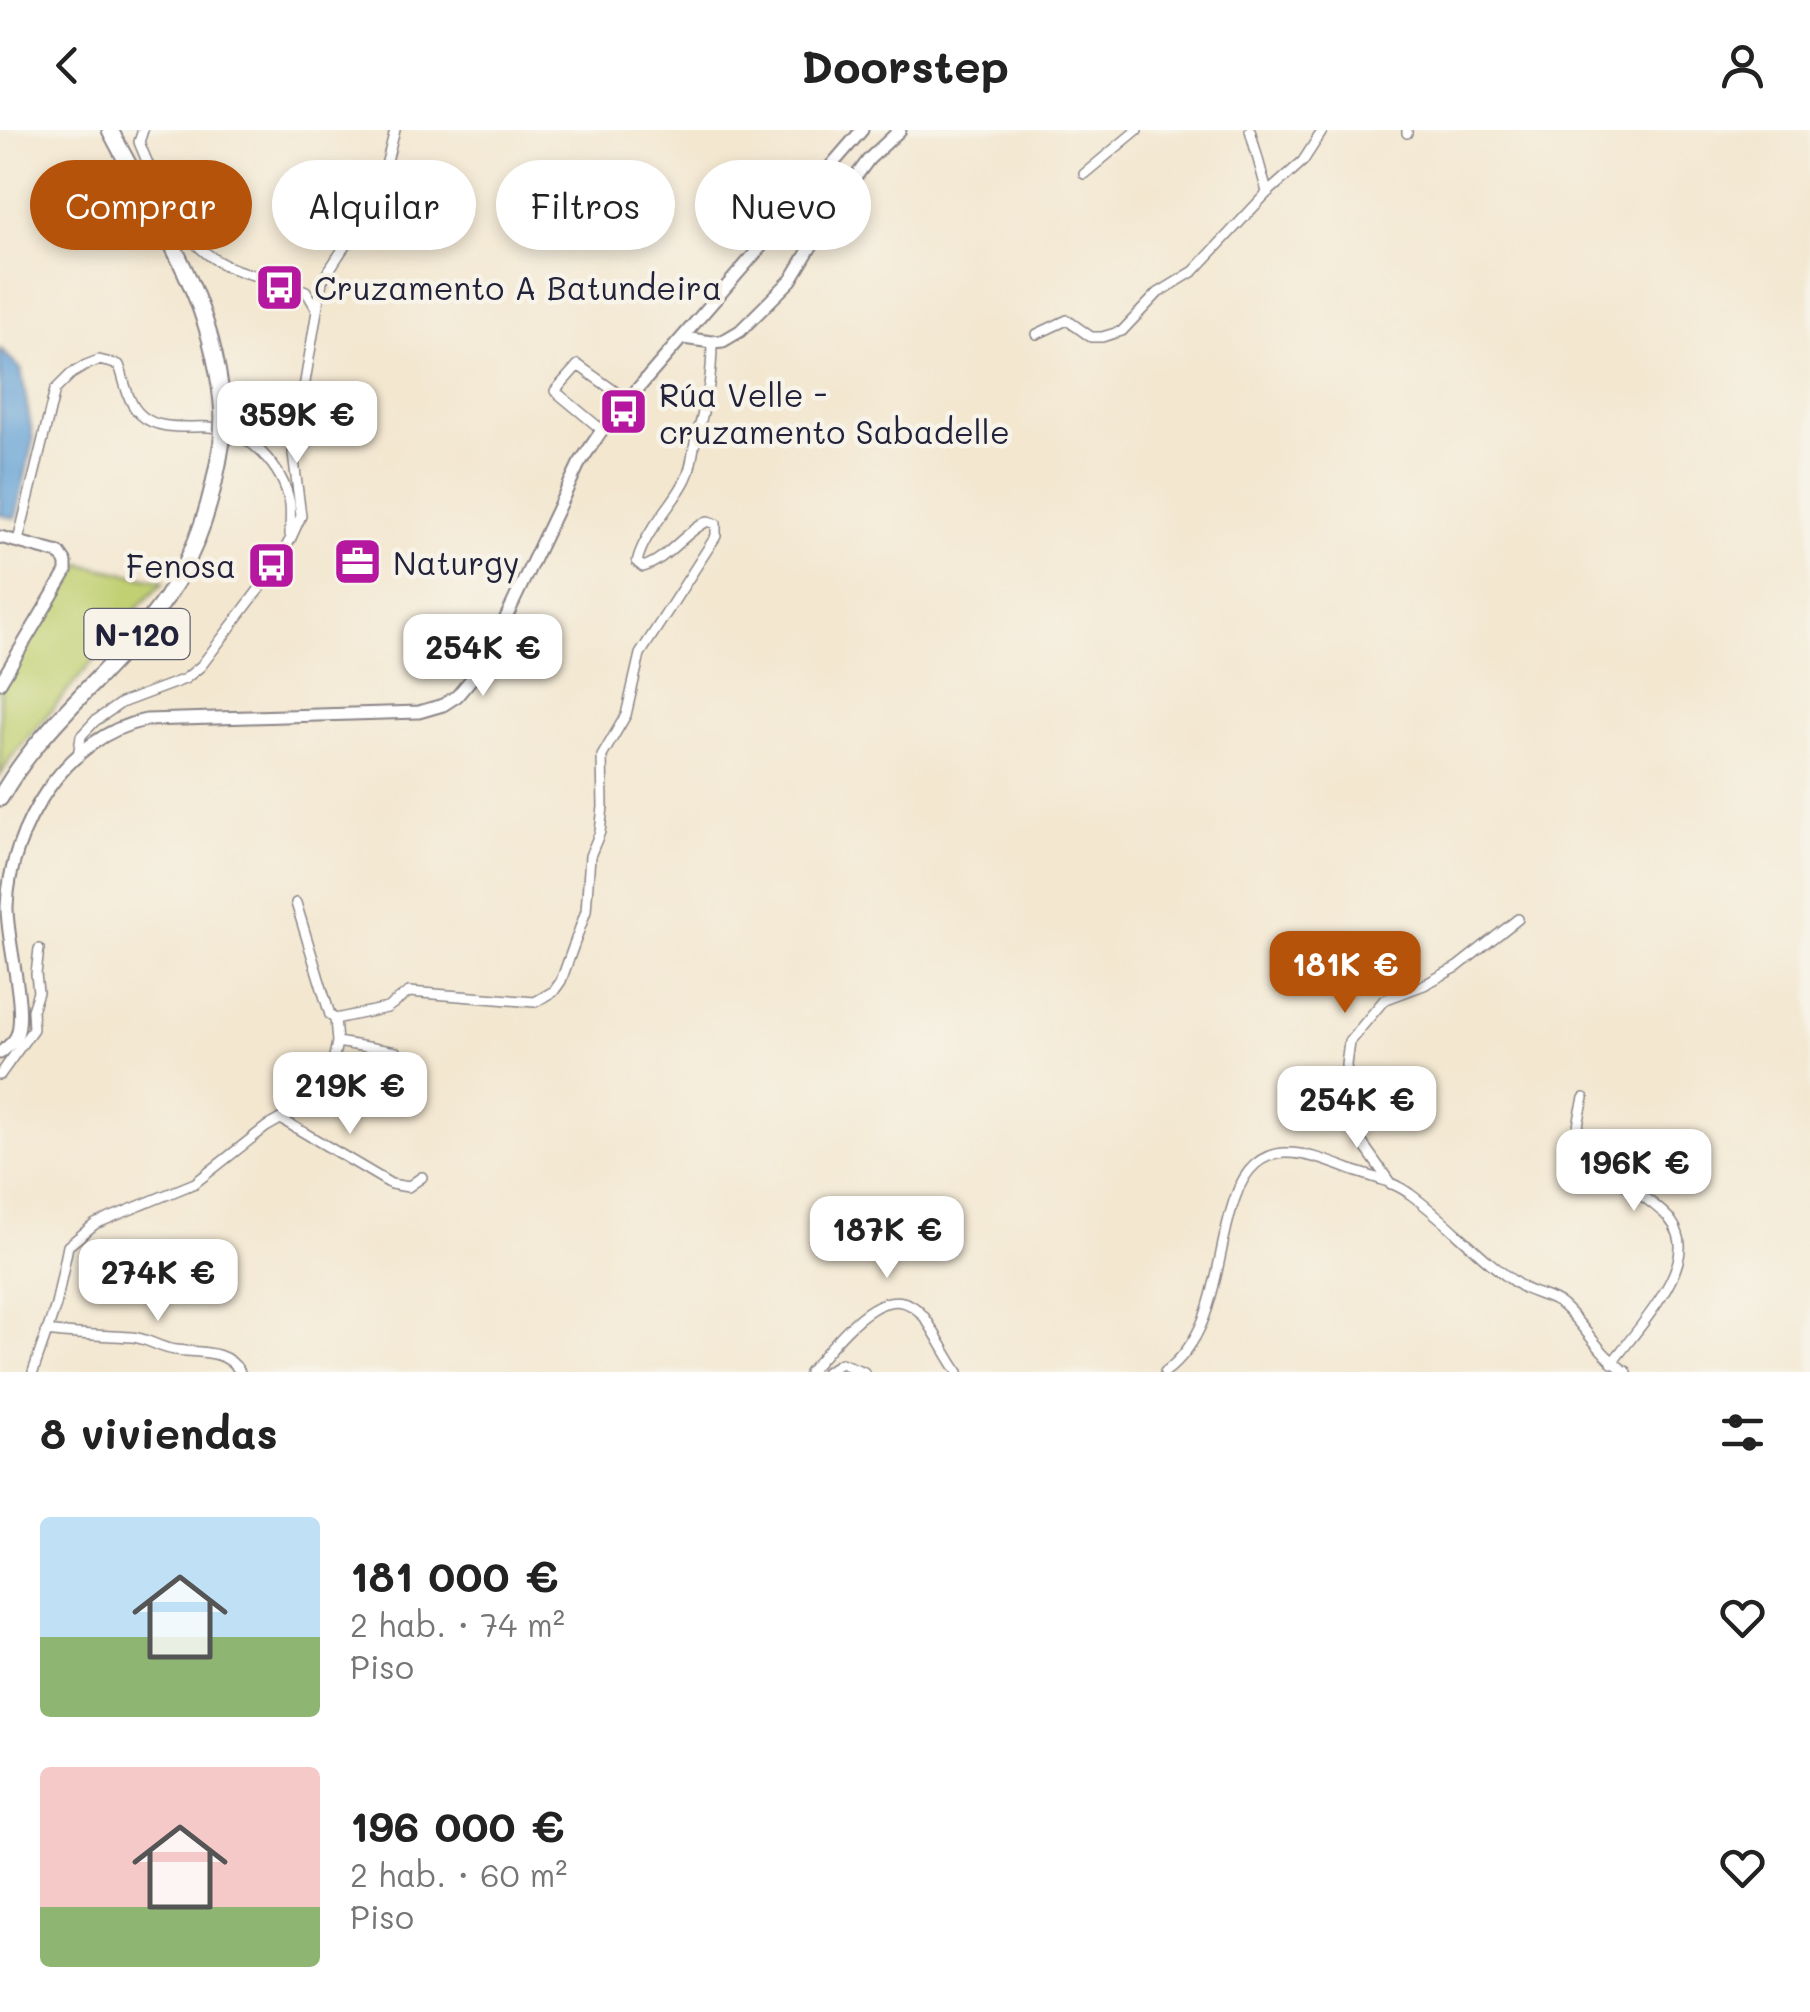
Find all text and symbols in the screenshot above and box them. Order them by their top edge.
text: Doorstep [801,36,1009,94]
icon: back [40,38,95,93]
icon: person [1715,38,1770,93]
chip: Comprar [30,160,252,250]
chip: Alquilar [272,160,476,250]
chip: Filtros [496,160,675,250]
chip: Nuevo [695,160,871,250]
bus stop icon: Cruzamento A Batundeira [253,261,305,313]
place label: Cruzamento A Batundeira [314,266,722,308]
place label: Rúa Velle - cruzamento Sabadelle [659,373,1010,452]
pin: 359K € [216,381,378,466]
bus stop icon: Rúa Velle - cruzamento Sabadelle [598,386,650,438]
text: 359K € [239,392,355,434]
office icon: Naturgy [332,536,384,588]
bus stop icon: Fenosa [245,539,297,591]
place label: Naturgy [393,541,519,584]
place label: Fenosa [126,544,236,586]
road number: N-120 [84,609,190,659]
pin: 254K € [402,614,564,699]
text: 254K € [425,625,541,667]
pin: 181K € [1264,931,1426,1016]
text: 181K € [1292,942,1398,984]
pin: 219K € [269,1052,431,1137]
text: 219K € [295,1063,405,1105]
pin: 254K € [1276,1066,1438,1151]
text: 254K € [1299,1077,1415,1119]
pin: 196K € [1553,1129,1715,1214]
text: 196K € [1578,1140,1690,1182]
pin: 187K € [806,1196,968,1281]
text: 187K € [832,1207,942,1249]
pin: 274K € [77,1239,239,1324]
text: 274K € [101,1250,215,1292]
text: 8 viviendas [40,1405,278,1460]
icon: filters [1715,1405,1770,1460]
text: 181 000 € [350,1548,559,1603]
icon: home [120,1557,240,1677]
icon: heart [1715,1590,1770,1645]
text: 2 hab. · 74 m² [350,1603,565,1645]
text: Piso [350,1645,414,1687]
text: 196 000 € [350,1798,565,1853]
icon: home [120,1807,240,1927]
icon: heart [1715,1840,1770,1895]
text: 2 hab. · 60 m² [350,1853,567,1895]
text: Piso [350,1895,414,1937]

